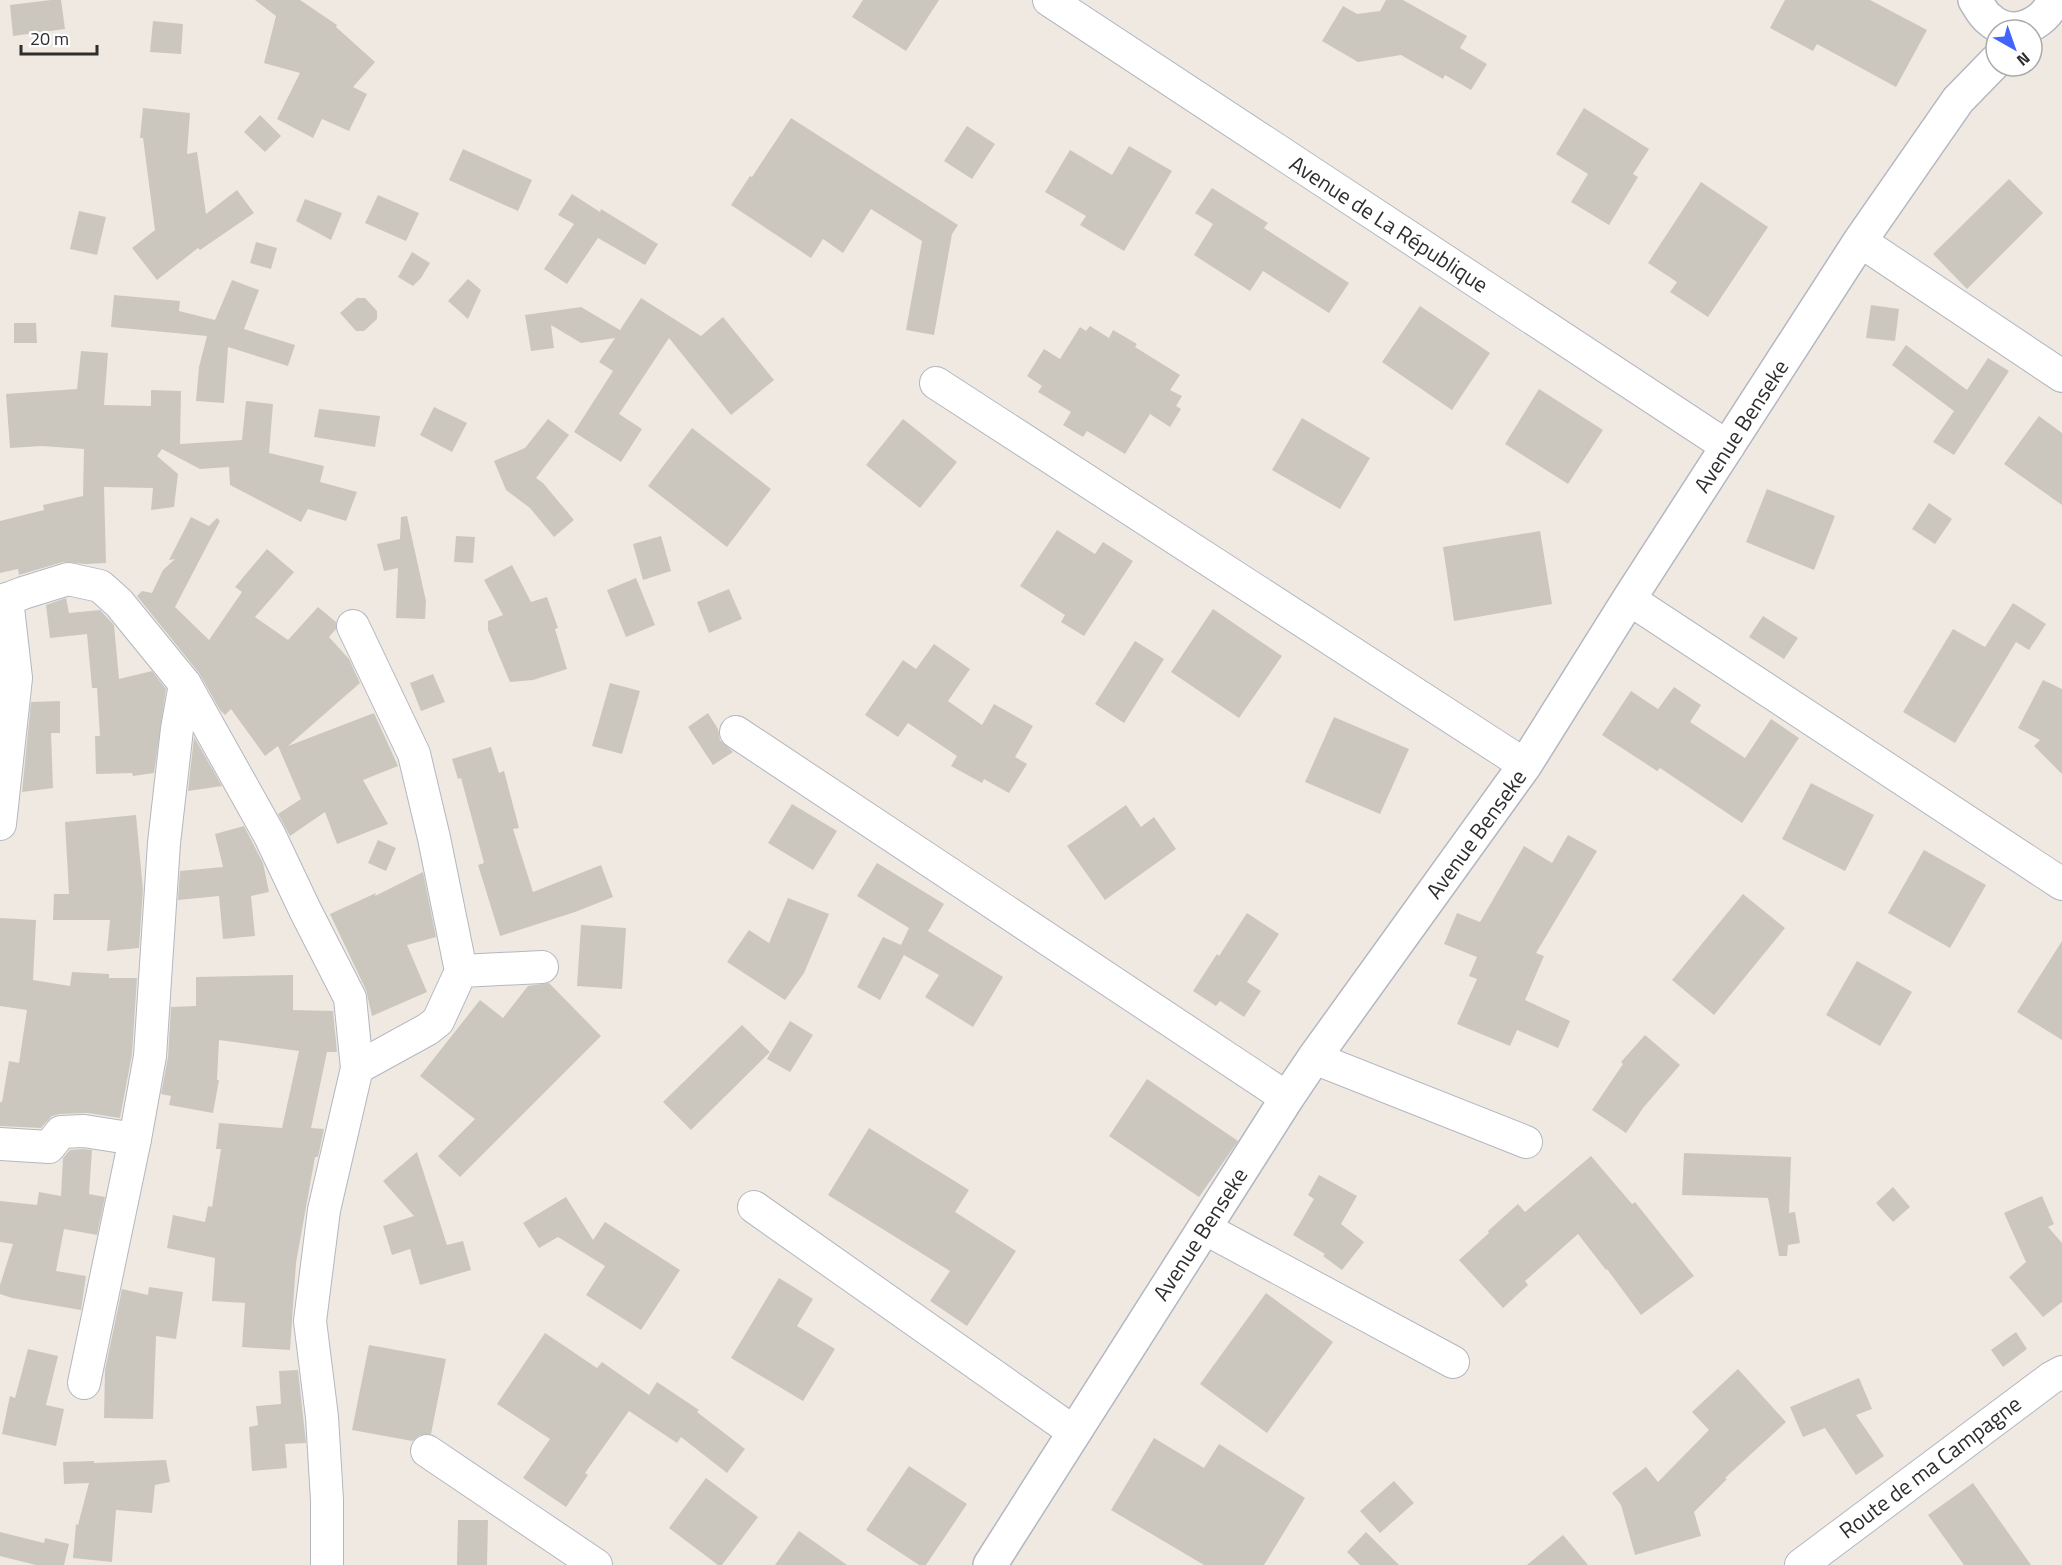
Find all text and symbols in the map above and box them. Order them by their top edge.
scale bar [21,18,98,56]
north arrow [1984,18,2044,78]
text: 20 m [30,25,69,52]
text: N [2012,47,2036,72]
street label: Avenue de La République [1283,147,1495,301]
street label: Avenue Benseke [1685,353,1797,499]
street label: Avenue Benseke [1417,762,1535,906]
street label: Avenue Benseke [1144,1161,1256,1307]
street label: Route de ma Campagne [1832,1387,2028,1547]

